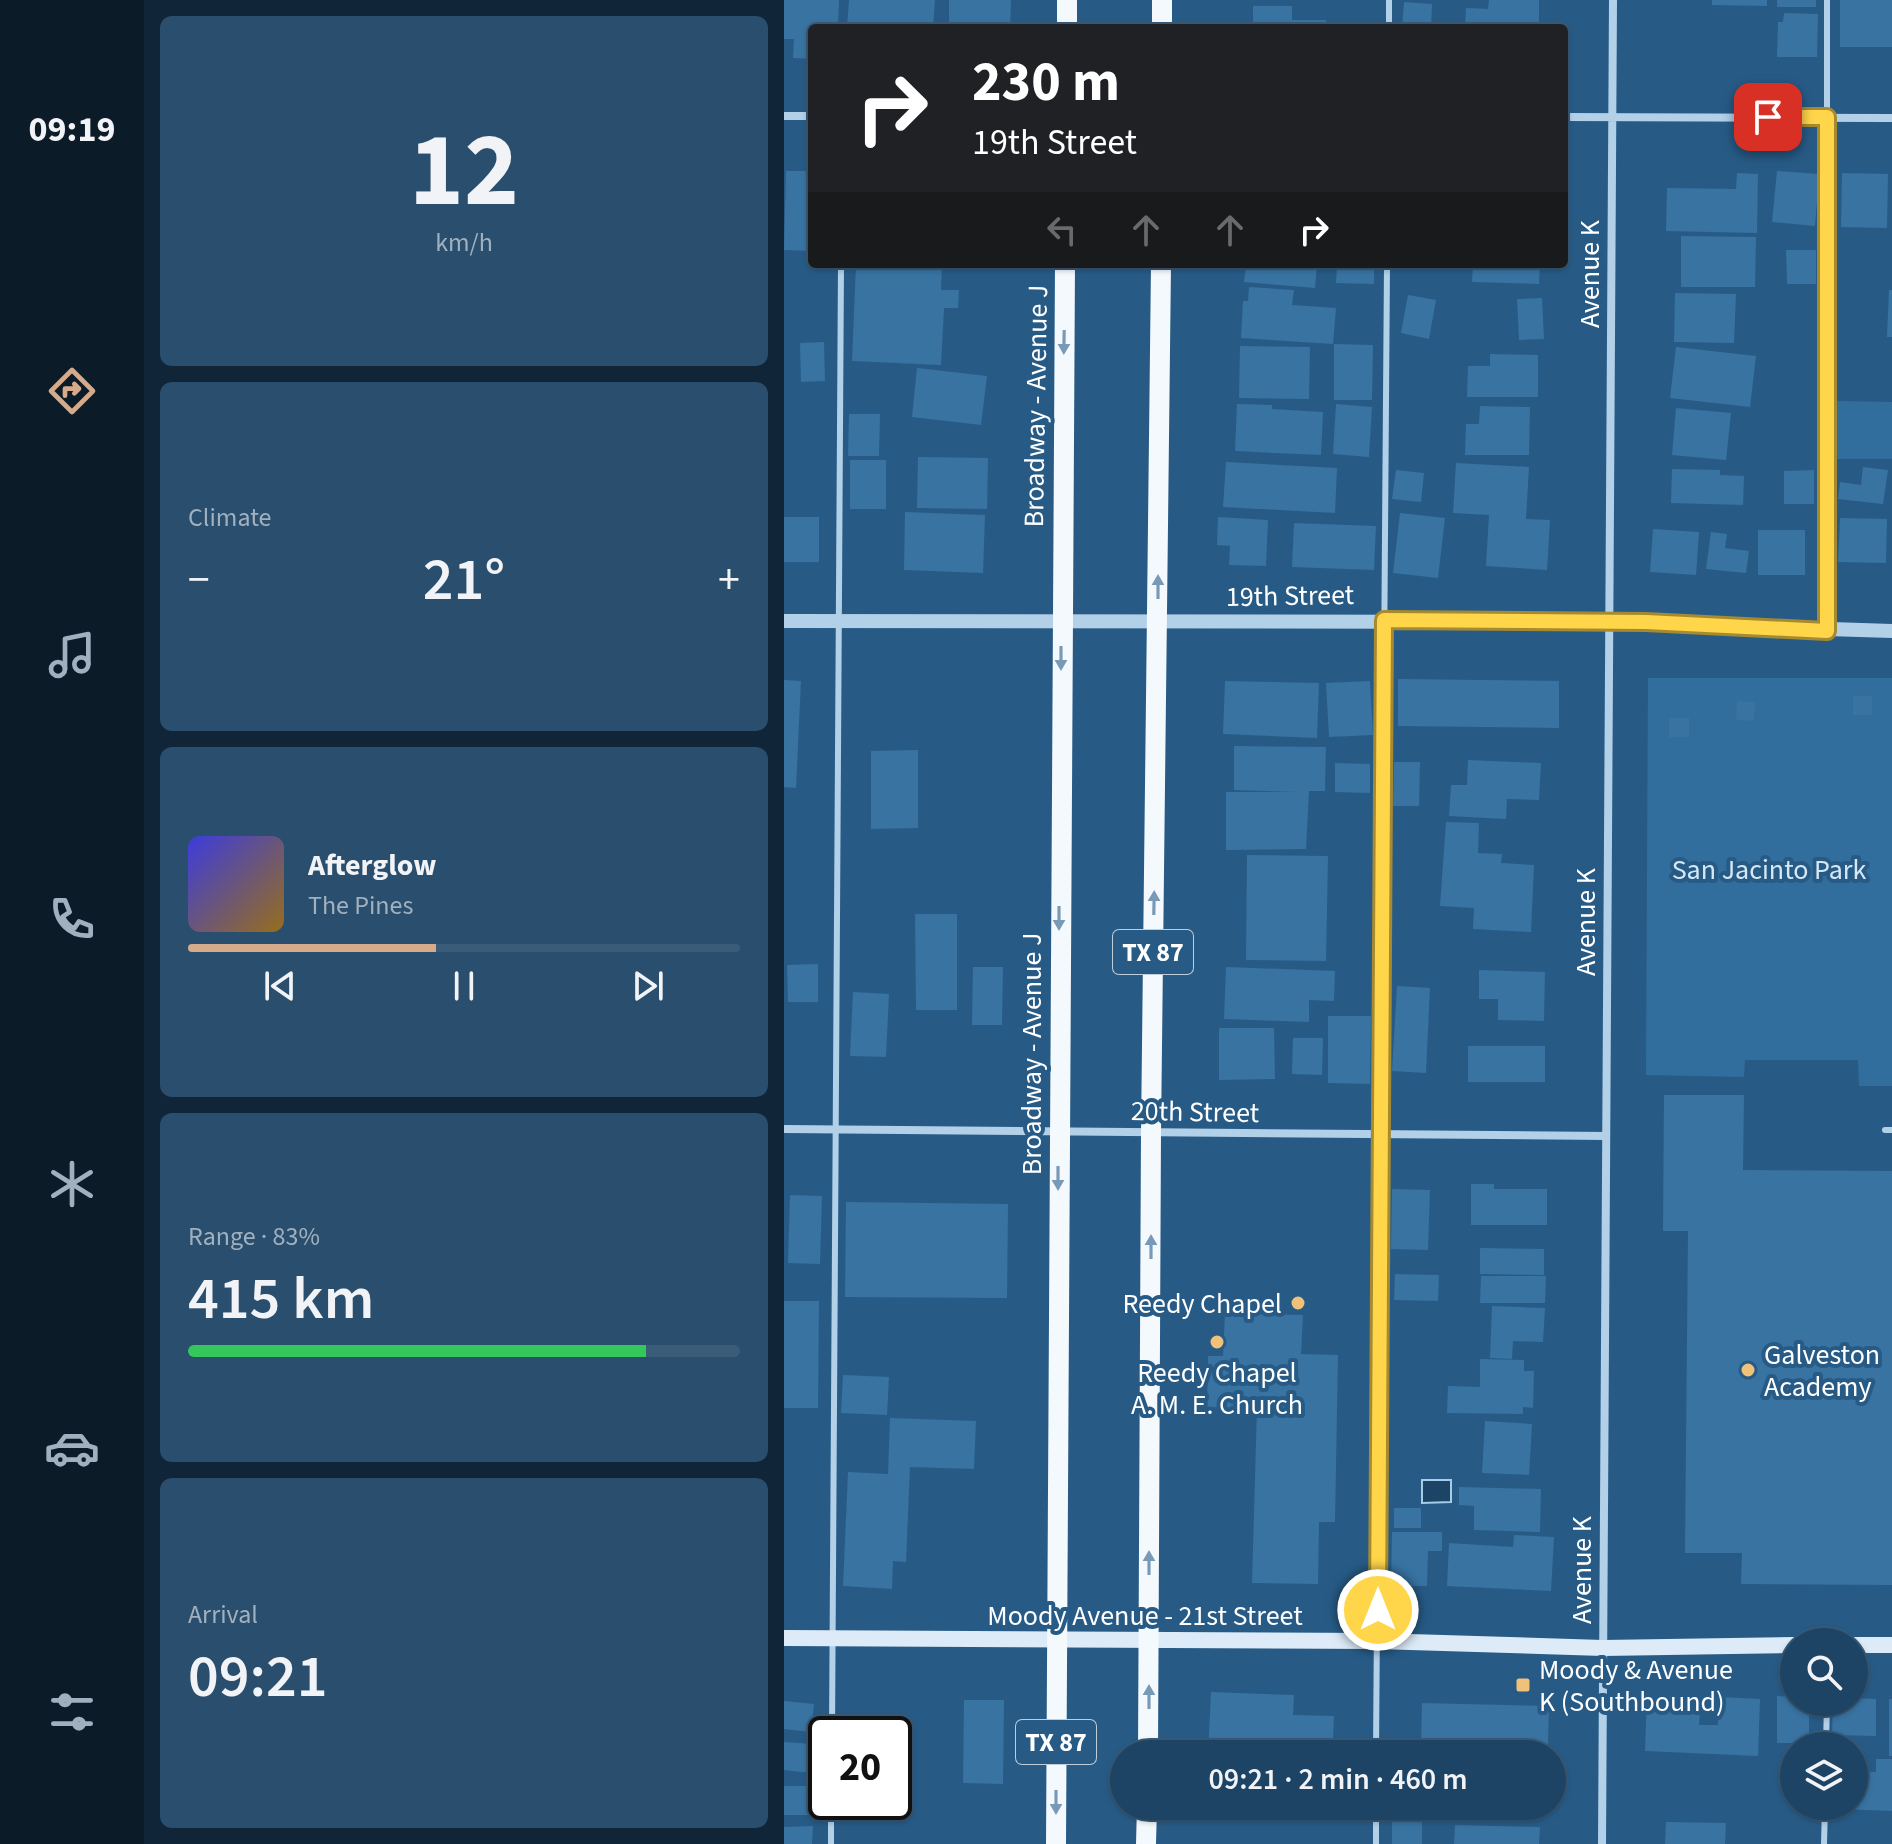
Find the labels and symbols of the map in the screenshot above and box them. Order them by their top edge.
pin [1734,83,1802,151]
street label: Avenue K [1570,219,1610,328]
street label: Broadway - Avenue J [1014,284,1058,528]
one-way arrow [1058,330,1070,355]
one-way arrow [1152,574,1164,599]
street label: 19th Street [1226,575,1355,617]
one-way arrow [1055,646,1067,671]
park label: San Jacinto Park [1672,850,1866,890]
street label: Avenue K [1566,867,1606,976]
one-way arrow [1148,890,1160,915]
one-way arrow [1053,906,1066,931]
road number: TX 87 [1113,930,1193,974]
street label: Broadway - Avenue J [1012,933,1052,1175]
street label: 20th Street [1131,1091,1260,1133]
one-way arrow [1052,1166,1064,1191]
one-way arrow [1144,1234,1157,1259]
place label: Reedy Chapel [1122,1284,1282,1324]
marker: Reedy Chapel [1289,1294,1307,1312]
marker: Reedy Chapel A. M. E. Church [1208,1333,1226,1351]
place label: Galveston Academy [1764,1335,1880,1407]
place label: Reedy Chapel A. M. E. Church [1131,1353,1303,1425]
marker: Galveston Academy [1739,1361,1757,1379]
street label: Avenue K [1562,1515,1602,1624]
one-way arrow [1143,1550,1155,1575]
position arrow [1336,1568,1420,1652]
street label: Moody Avenue - 21st Street [987,1596,1303,1636]
place label: Moody & Avenue K (Southbound) [1539,1650,1733,1722]
marker: Moody & Avenue K (Southbound) [1514,1676,1532,1694]
one-way arrow [1143,1684,1155,1709]
speed limit sign: 20 [808,1716,912,1820]
road number: TX 87 [1016,1720,1096,1764]
one-way arrow [1050,1790,1062,1815]

